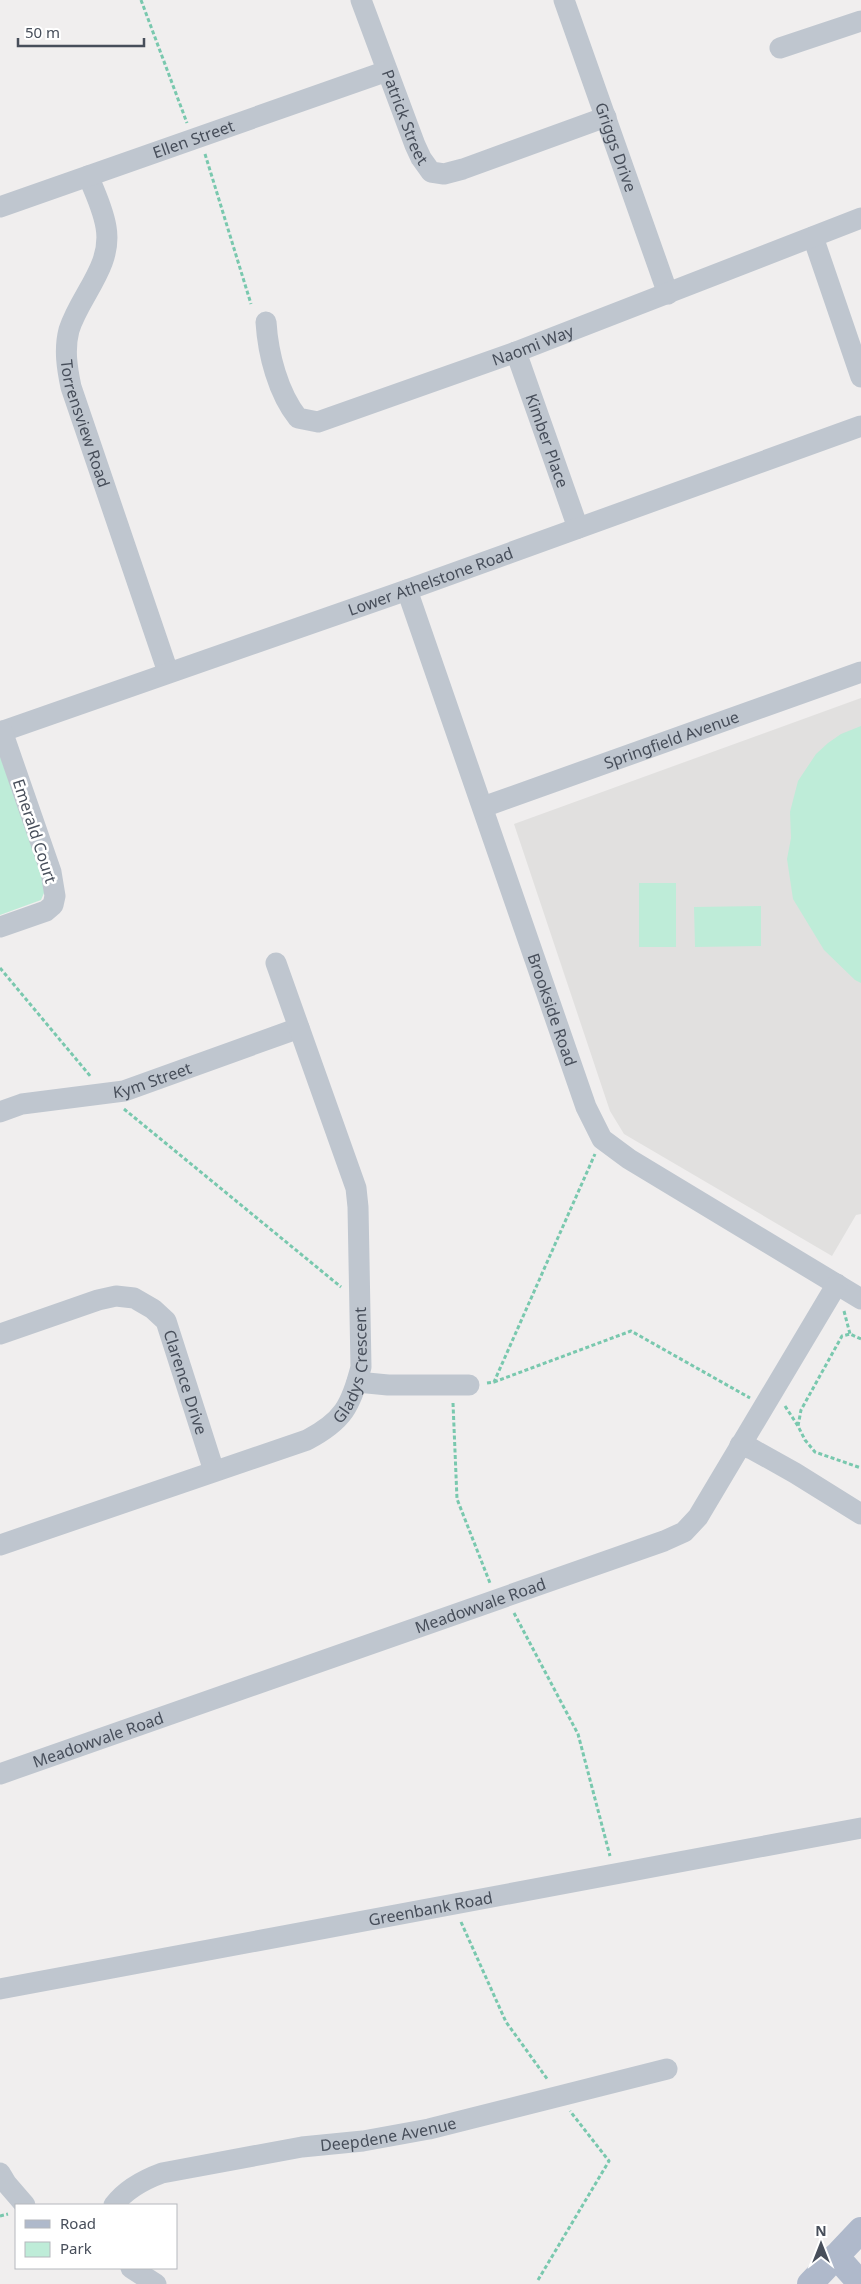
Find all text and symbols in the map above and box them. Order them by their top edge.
scale bar [18,15,144,47]
text: 50 m [25,22,60,42]
street label: Patrick Street [377,66,434,170]
street label: Griggs Drive [590,99,642,195]
street label: Ellen Street [150,114,237,164]
street label: Naomi Way [489,319,578,371]
street label: Torrensview Road [56,358,115,490]
street label: Kimber Place [521,391,574,491]
street label: Lower Athelstone Road [345,542,516,621]
street label: Springfield Avenue [601,705,742,774]
street label: Emerald Court [8,776,62,886]
street label: Brookside Road [523,950,582,1069]
street label: Kym Street [111,1057,194,1103]
street label: Gladys Crescent [327,1307,373,1428]
street label: Clarence Drive [158,1327,213,1437]
street label: Meadowvale Road [412,1572,549,1639]
street label: Meadowvale Road [30,1706,167,1773]
street label: Greenbank Road [367,1886,494,1931]
street label: Deepdene Avenue [319,2112,458,2156]
legend [15,2204,178,2269]
text: Road [60,2213,96,2233]
north arrow [796,2219,846,2269]
text: N [815,2221,827,2240]
text: Park [60,2238,92,2258]

